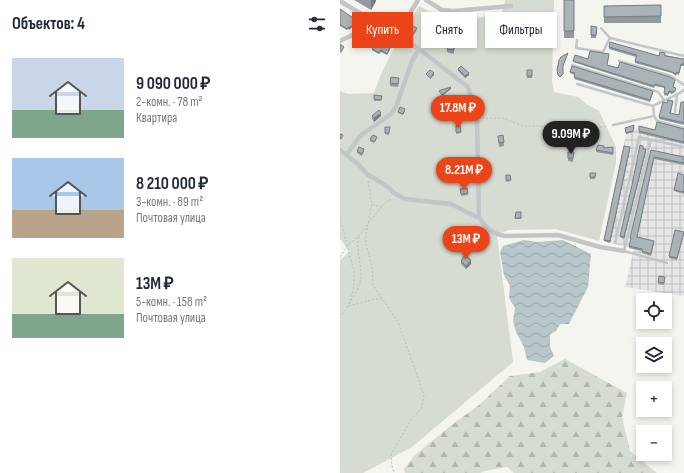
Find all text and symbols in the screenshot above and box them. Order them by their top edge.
chip: Купить [352,12,413,48]
chip: Снять [421,12,477,48]
chip: Фильтры [485,12,557,48]
icon: filters [306,13,328,35]
text: Объектов: 4 [12,14,85,34]
icon: home [44,74,92,122]
text: 9 090 000 ₽ [136,74,210,94]
text: 2-комн. · 78 m² [136,94,203,110]
pin: 17.8M ₽ [421,95,495,129]
text: 17.8M ₽ [440,100,476,116]
text: Квартира [136,110,177,126]
pin: 9.09M ₽ [534,121,608,155]
text: 9.09M ₽ [552,126,590,142]
pin: 8.21M ₽ [427,157,501,191]
text: 8.21M ₽ [445,162,483,178]
icon: home [44,174,92,222]
text: 8 210 000 ₽ [136,174,208,194]
text: 3-комн. · 89 m² [136,194,203,210]
text: Почтовая улица [136,210,206,226]
pin: 13M ₽ [438,226,494,260]
text: 13M ₽ [452,231,480,247]
icon: home [44,274,92,322]
text: 13M ₽ [136,274,174,294]
map controls [636,293,672,461]
button: locate [636,293,672,329]
text: 5-комн. · 158 m² [136,294,207,310]
text: Почтовая улица [136,310,206,326]
button: layers [636,337,672,373]
button: + [636,381,672,417]
button: − [636,425,672,461]

